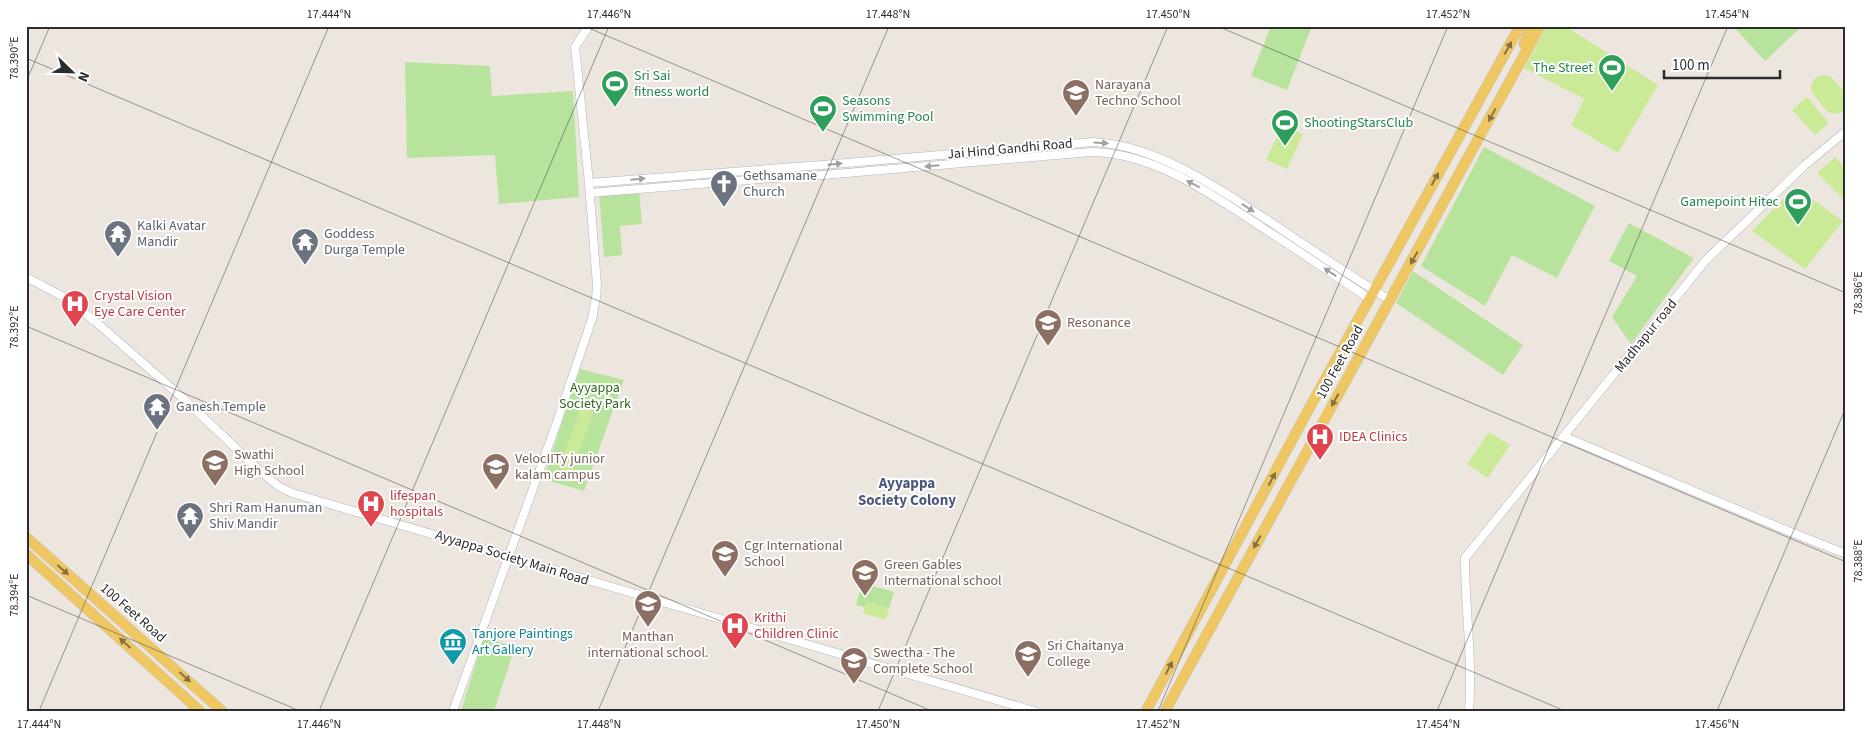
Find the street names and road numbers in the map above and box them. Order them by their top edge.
street label: Jai Hind Gandhi Road [946,134,1074,164]
street label: Madhapur road [1610,295,1682,377]
street label: 100 Feet Road [1311,321,1369,403]
street label: Ayyappa Society Main Road [433,525,591,591]
street label: 100 Feet Road [96,579,170,647]

